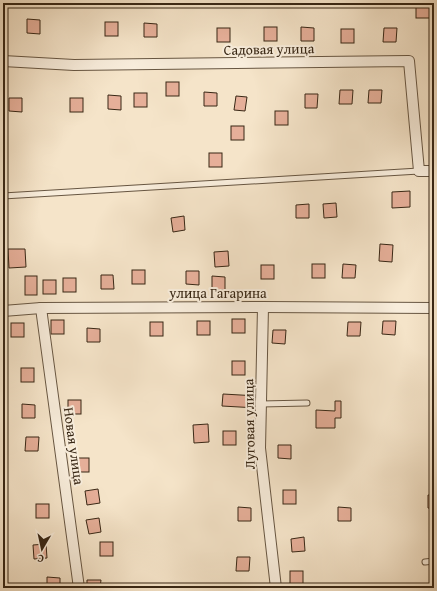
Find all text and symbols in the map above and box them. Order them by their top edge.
street label: Садовая улица [224,38,315,60]
street label: улица Гагарина [168,283,267,303]
street label: Луговая улица [238,378,260,469]
street label: Новая улица [59,406,89,486]
north arrow [22,529,62,569]
text: С [36,550,45,567]

